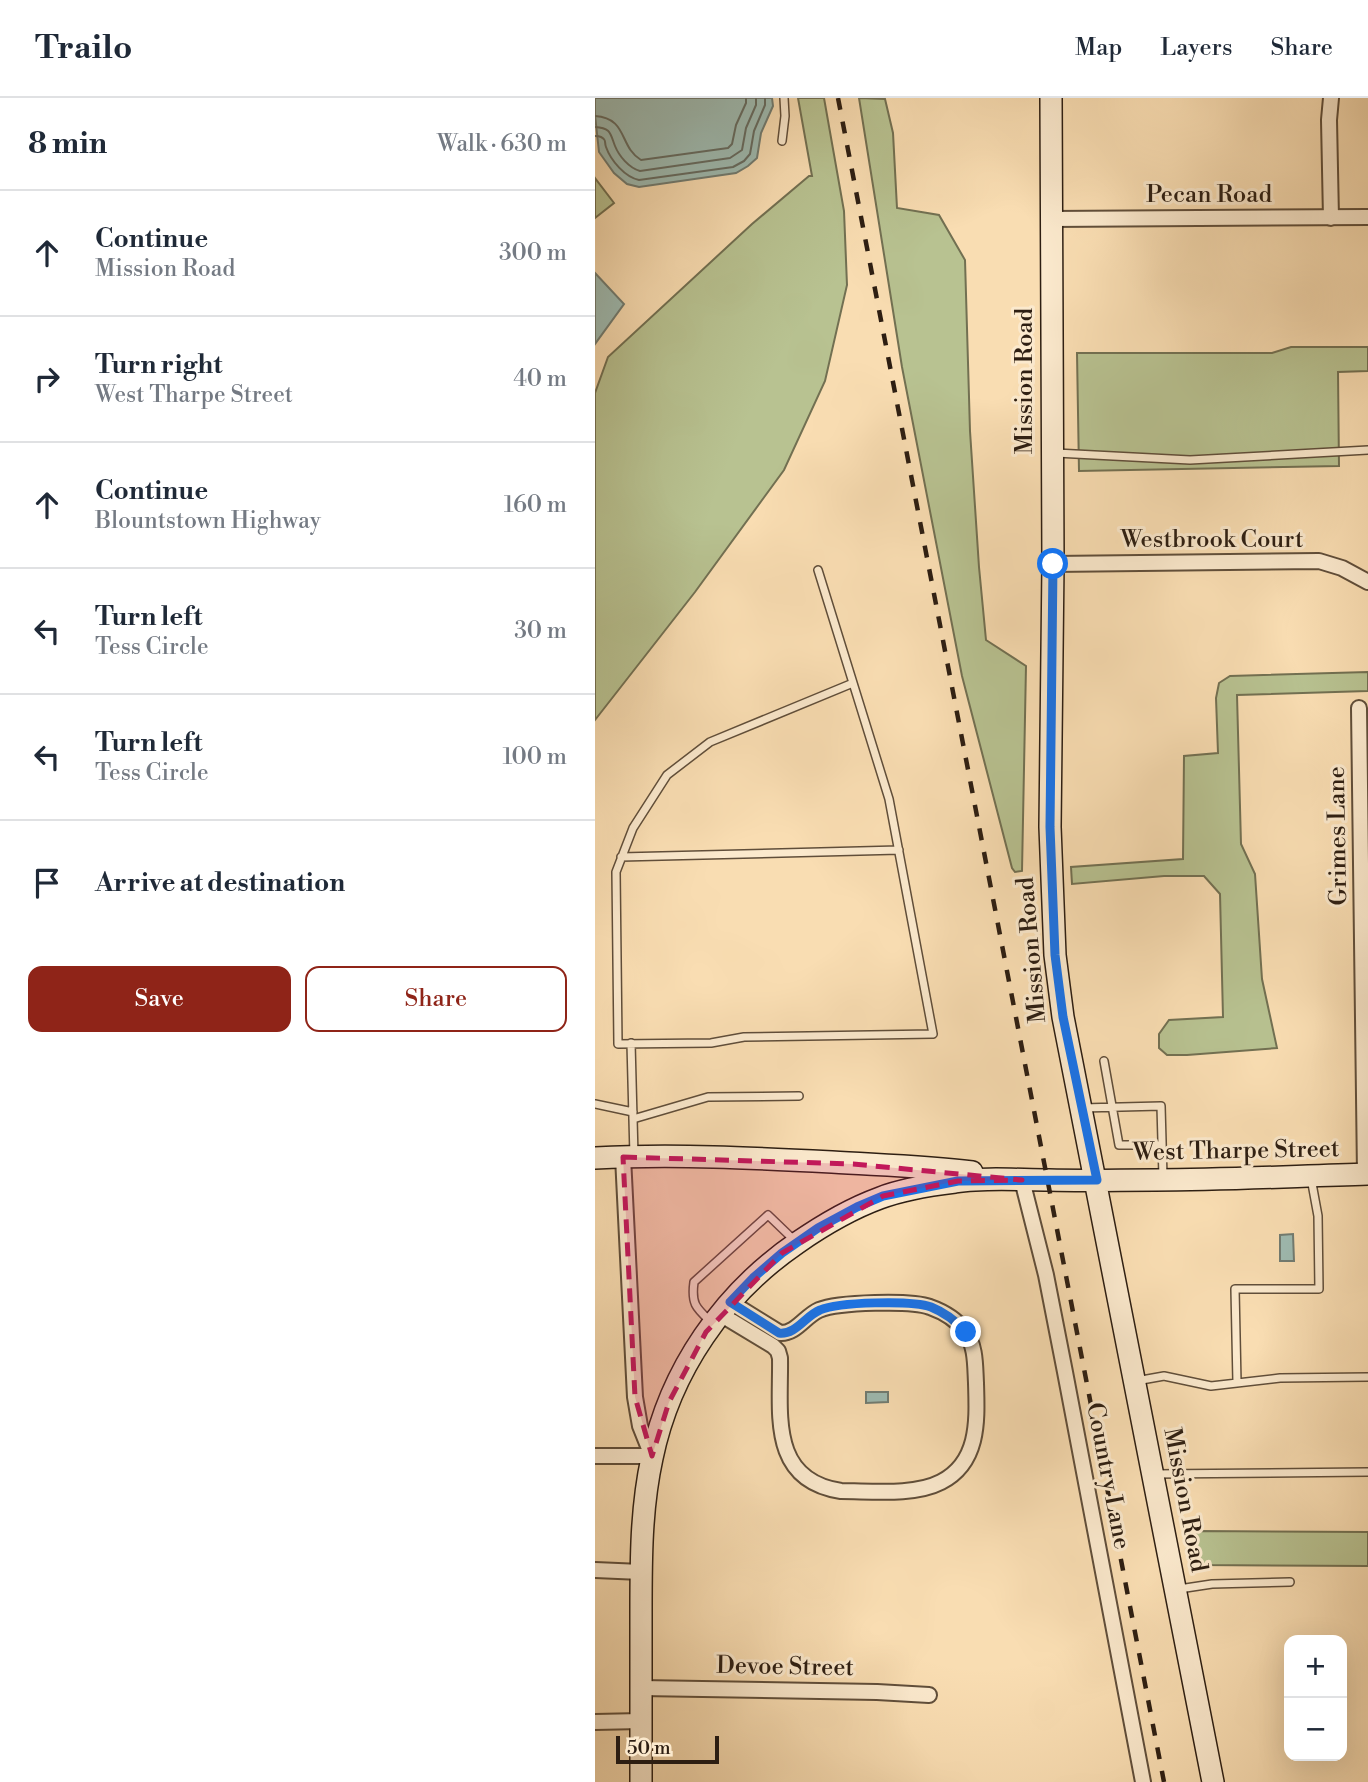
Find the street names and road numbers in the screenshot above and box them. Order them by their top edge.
street label: Pecan Road [1146,180,1272,210]
street label: Mission Road [1010,307,1040,454]
street label: Westbrook Court [1119,525,1304,555]
street label: Grimes Lane [1322,766,1354,906]
street label: Mission Road [1011,875,1053,1024]
street label: West Tharpe Street [1131,1134,1340,1168]
street label: Country Lane [1079,1400,1137,1552]
street label: Mission Road [1156,1425,1214,1575]
street label: Devoe Street [716,1651,855,1683]

